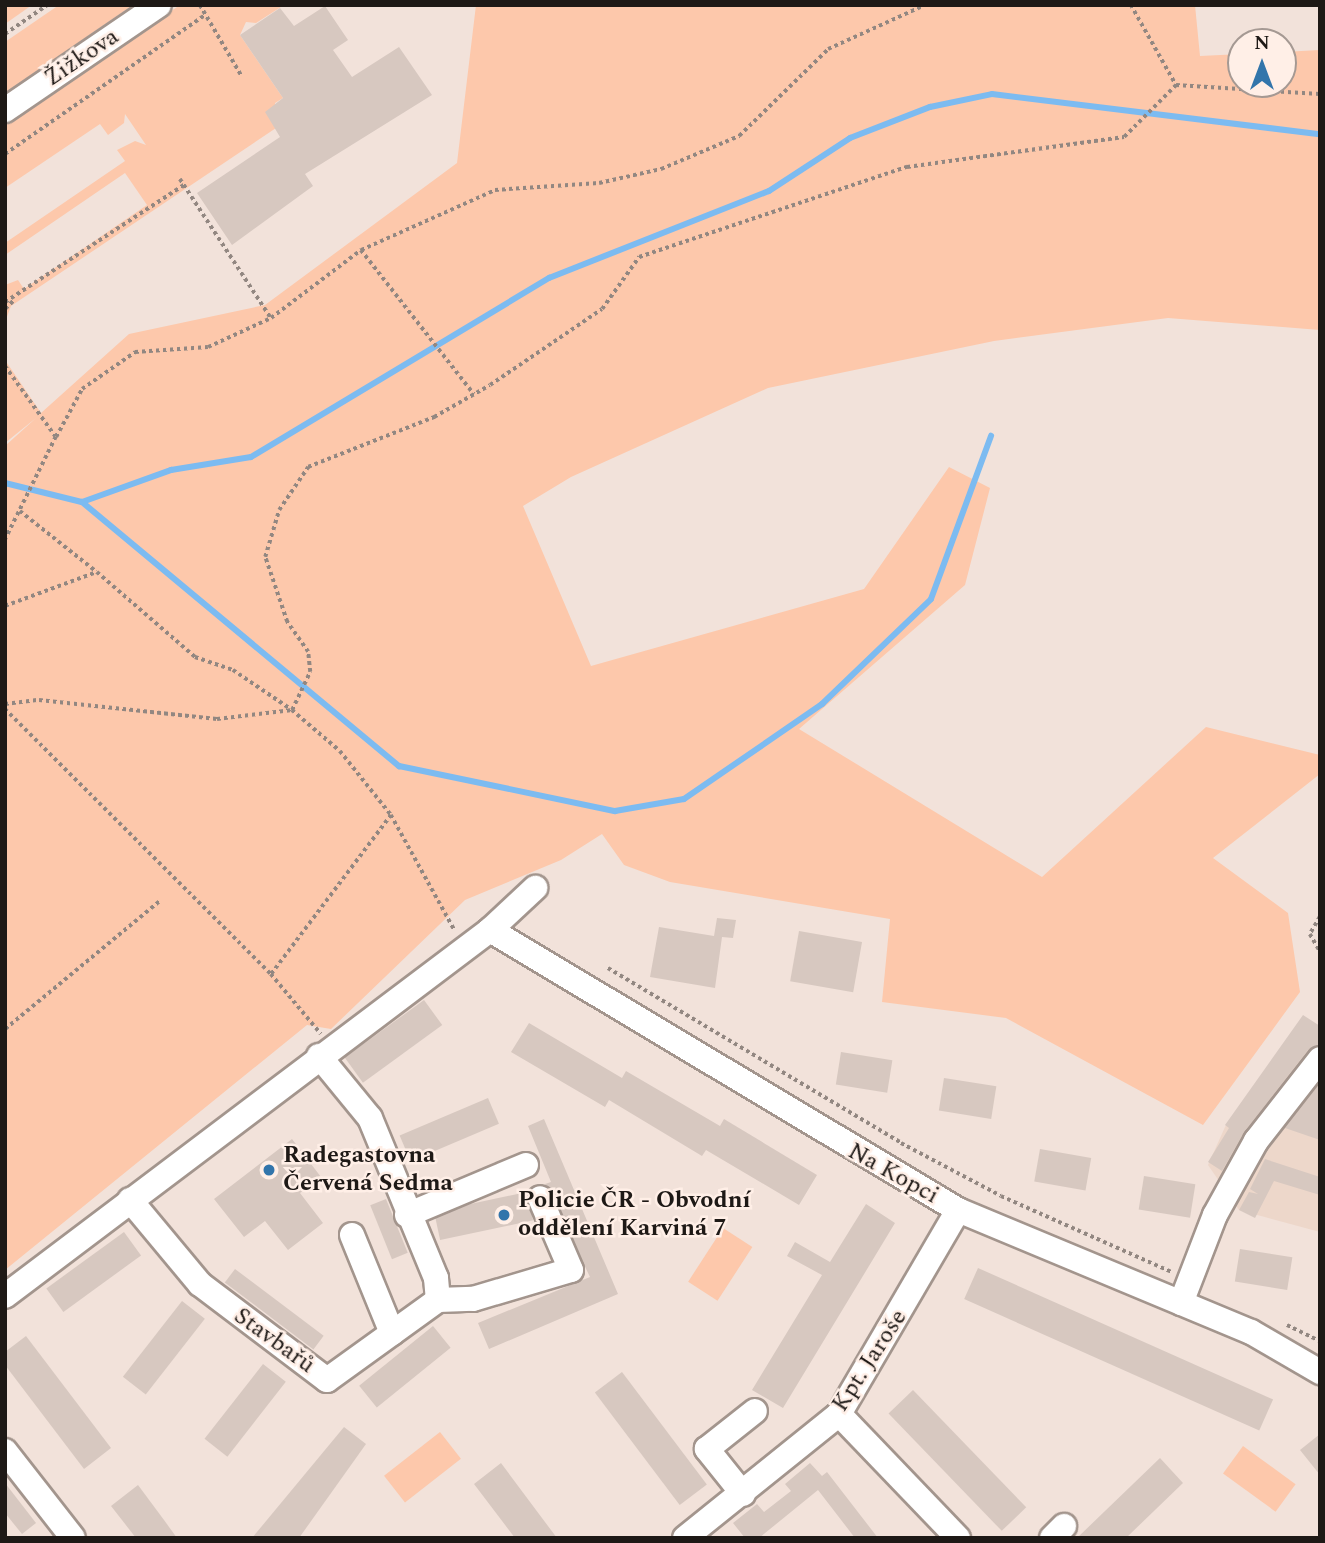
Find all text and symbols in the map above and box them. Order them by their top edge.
street label: Žižkova [39,23,125,93]
north arrow [1227,28,1297,98]
text: N [1254,29,1270,58]
street label: Na Kopci [843,1137,943,1211]
place label: Radegastovna Červená Sedma [283,1142,453,1198]
marker: Radegastovna Červená Sedma [261,1162,277,1178]
place label: Policie ČR - Obvodní oddělení Karviná 7 [518,1187,750,1243]
marker: Policie ČR - Obvodní oddělení Karviná 7 [496,1207,512,1223]
street label: Stavbařů [228,1302,320,1380]
street label: Kpt. Jaroše [826,1304,914,1418]

